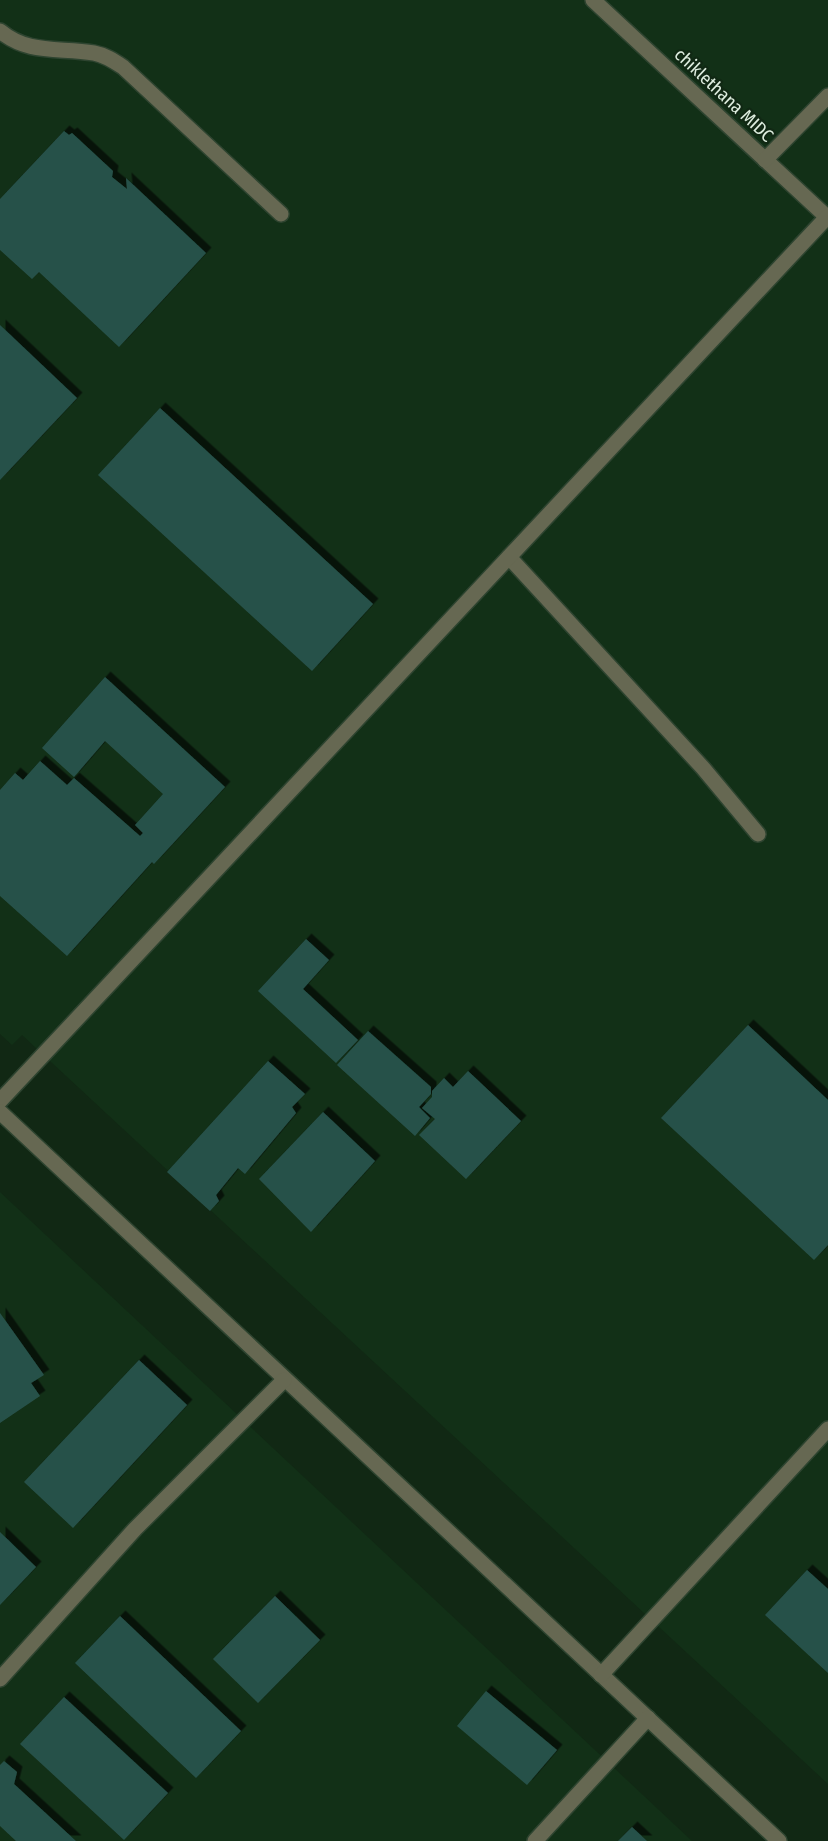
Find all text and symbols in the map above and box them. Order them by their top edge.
street label: chiklethana MIDC [670,43,778,147]

